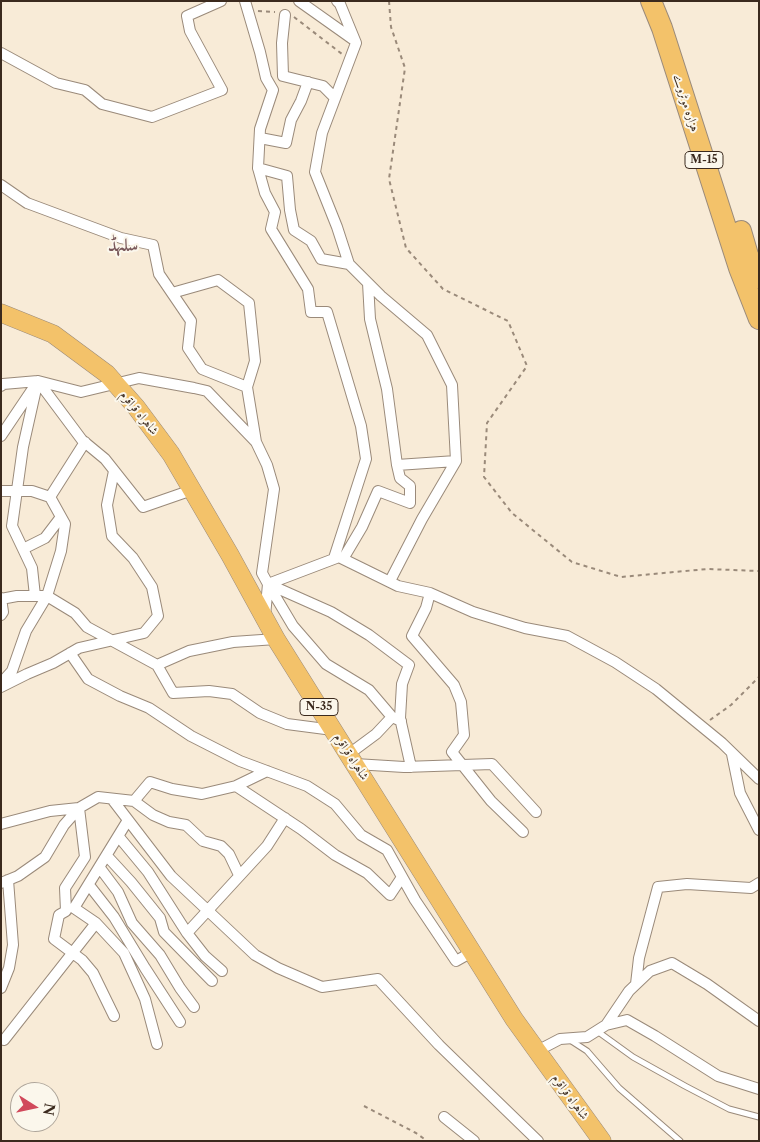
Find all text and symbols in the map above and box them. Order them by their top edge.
street label: ہزارہ موٹروے [670,73,702,133]
road number: M-15 [685,152,723,168]
district label: سلہڈ [108,235,138,257]
street label: شاہراہ قراقرم [117,388,161,438]
road number: N-35 [300,699,338,716]
street label: شاہراہ قراقرم [331,731,371,783]
street label: شاہراہ قراقرم [549,1071,591,1123]
north arrow [10,1082,60,1132]
text: N [39,1102,59,1117]

